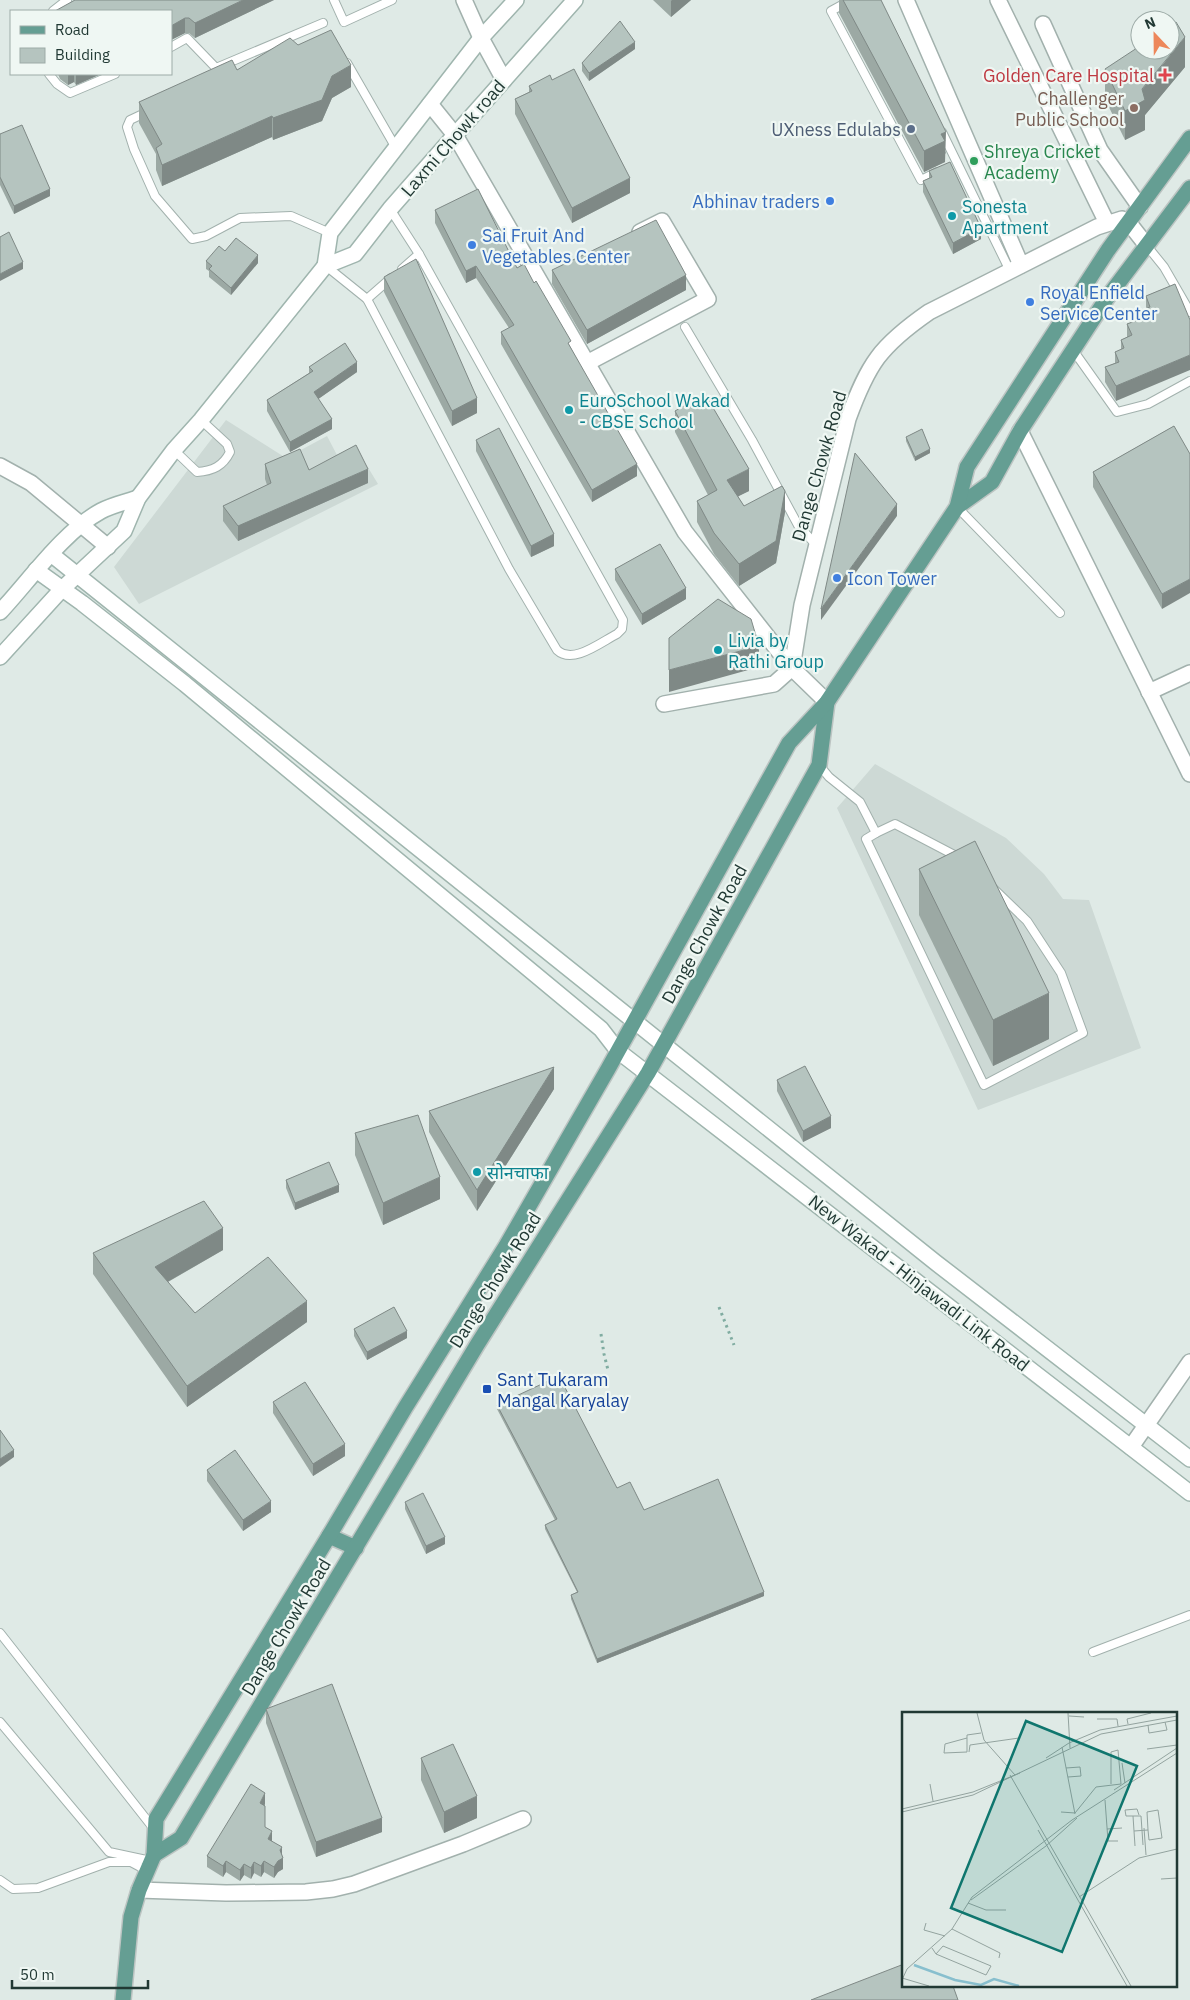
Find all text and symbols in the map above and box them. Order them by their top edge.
legend [10,10,172,75]
north arrow [1130,10,1180,60]
text: N [1142,13,1158,33]
text: Road [55,20,90,39]
text: Building [55,45,110,64]
place label: Golden Care Hospital [983,64,1154,87]
marker: Golden Care Hospital [1158,68,1172,82]
street label: Laxmi Chowk road [396,75,510,201]
place label: Challenger Public School [1015,87,1124,131]
marker: Challenger Public School [1128,102,1140,114]
place label: UXness Edulabs [771,118,901,141]
marker: UXness Edulabs [905,123,917,135]
place label: Shreya Cricket Academy [984,140,1100,184]
marker: Shreya Cricket Academy [968,155,980,167]
place label: Abhinav traders [692,190,820,213]
marker: Abhinav traders [824,195,836,207]
place label: Sonesta Apartment [962,195,1049,239]
marker: Sonesta Apartment [946,210,958,222]
place label: Sai Fruit And Vegetables Center [482,224,630,268]
marker: Sai Fruit And Vegetables Center [466,239,478,251]
place label: Royal Enfield Service Center [1040,281,1158,325]
marker: Royal Enfield Service Center [1024,296,1036,308]
street label: Dange Chowk Road [786,388,852,544]
place label: EuroSchool Wakad - CBSE School [579,389,730,433]
marker: EuroSchool Wakad - CBSE School [563,404,575,416]
place label: Icon Tower [847,567,937,590]
marker: Icon Tower [831,572,843,584]
place label: Livia by Rathi Group [728,629,824,673]
marker: Livia by Rathi Group [712,644,724,656]
street label: Dange Chowk Road [656,860,752,1008]
place label: सोनचाफा [487,1161,549,1184]
marker: सोनचाफा [471,1166,483,1178]
street label: New Wakad - Hinjawadi Link Road [804,1190,1034,1376]
street label: Dange Chowk Road [444,1208,546,1352]
place label: Sant Tukaram Mangal Karyalay [497,1368,629,1412]
marker: Sant Tukaram Mangal Karyalay [481,1383,493,1395]
street label: Dange Chowk Road [236,1554,336,1700]
inset map [902,1712,1178,1988]
scale bar [12,1958,149,1990]
text: 50 m [20,1965,55,1984]

